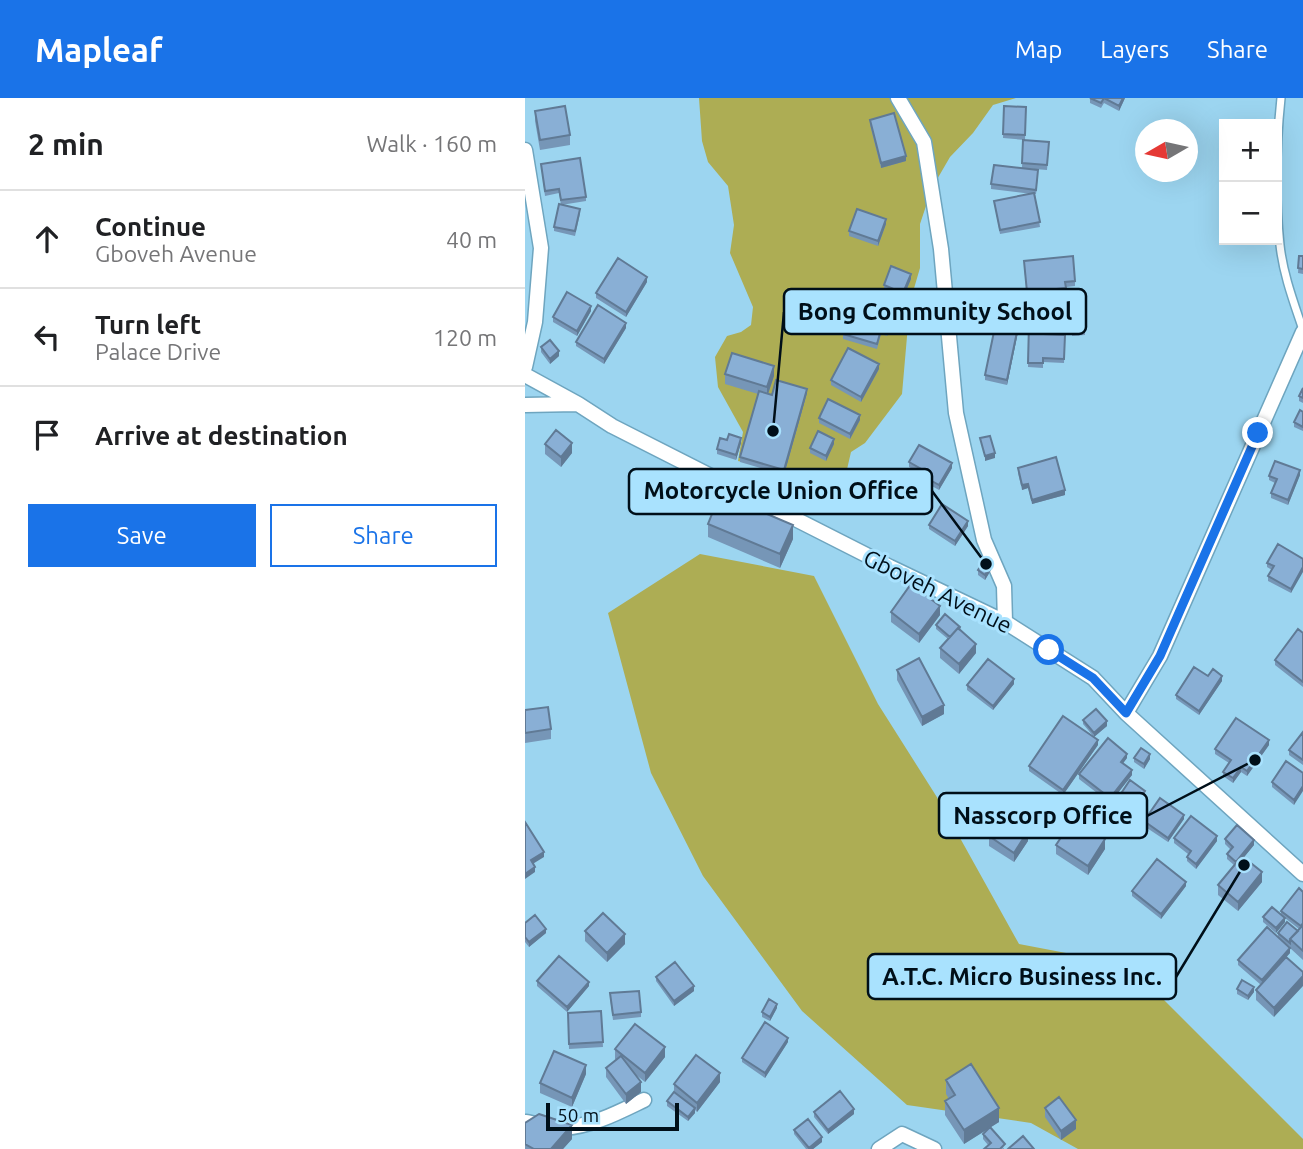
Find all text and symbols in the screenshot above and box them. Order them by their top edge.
text: Mapleaf [35,31,163,68]
text: Map [1015,36,1062,63]
text: Layers [1100,36,1169,63]
text: Share [1207,36,1268,63]
north arrow [1135,119,1198,182]
map controls [1219,119,1282,245]
button: + [1219,119,1282,182]
text: 2 min [28,127,104,161]
text: Walk · 160 m [366,131,497,156]
button: − [1219,182,1282,245]
text: Continue [95,212,206,241]
icon: ahead [28,220,66,258]
text: 40 m [446,227,497,252]
text: Gboveh Avenue [95,241,257,266]
callout: Bong Community School [784,289,1086,334]
text: Bong Community School [798,298,1072,325]
text: Turn left [95,310,201,339]
icon: left [28,318,66,356]
text: 120 m [433,325,497,350]
text: Palace Drive [95,339,221,364]
icon: arrive [28,416,66,454]
route end [1242,417,1273,448]
text: Arrive at destination [95,421,348,450]
callout: Motorcycle Union Office [629,469,932,514]
text: Motorcycle Union Office [643,477,919,504]
button: Save [28,504,256,567]
button: Share [270,504,497,567]
street label: Gboveh Avenue [860,544,1016,638]
route start [1033,634,1064,665]
callout: Nasscorp Office [939,793,1147,838]
text: Nasscorp Office [953,802,1133,829]
callout: A.T.C. Micro Business Inc. [868,954,1176,999]
text: A.T.C. Micro Business Inc. [882,963,1162,990]
scale bar [546,1100,679,1132]
text: 50 m [557,1104,599,1126]

